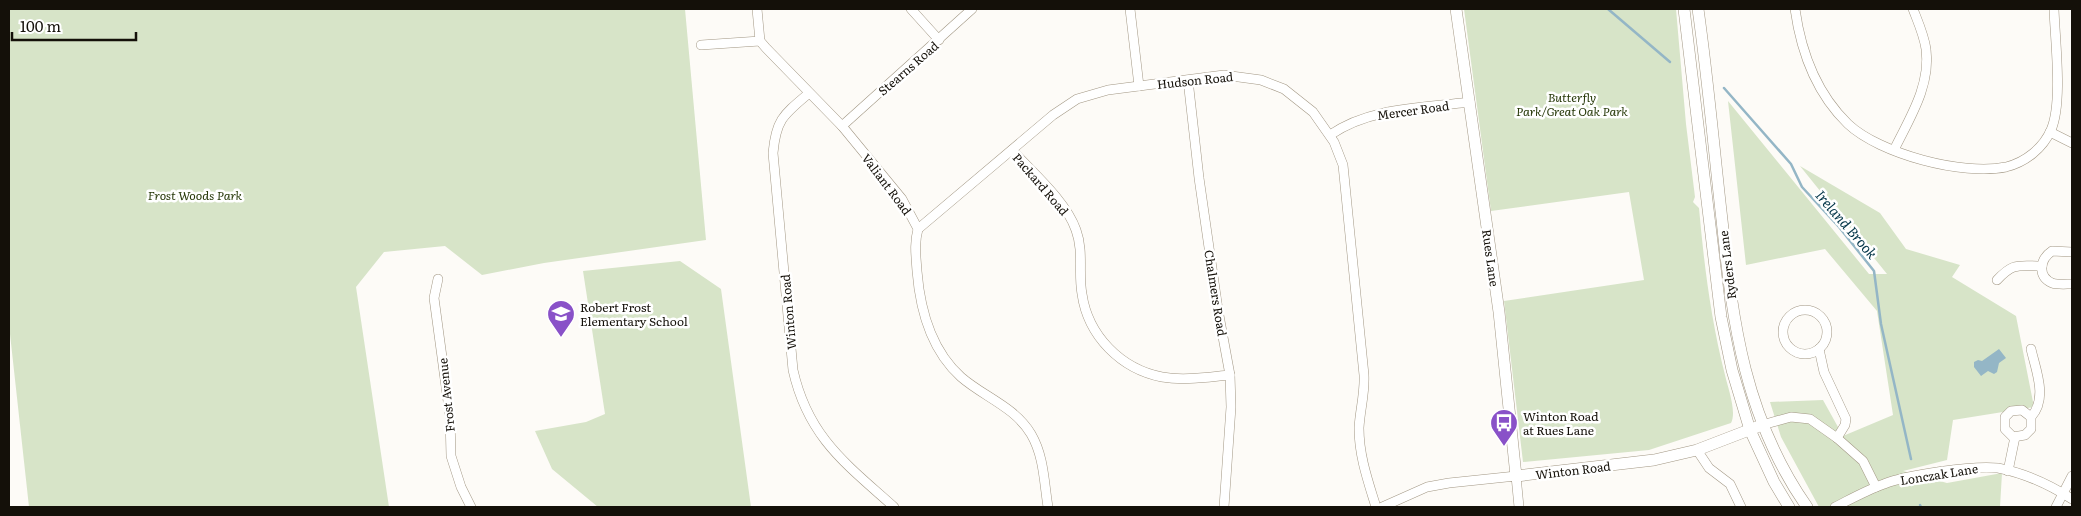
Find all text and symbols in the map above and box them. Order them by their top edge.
scale bar [12,10,136,42]
text: 100 m [20,14,61,37]
street label: Stearns Road [874,36,943,99]
street label: Hudson Road [1156,67,1235,93]
park label: Butterfly Park/Great Oak Park [1516,88,1628,120]
street label: Mercer Road [1376,96,1451,124]
street label: Packard Road [1009,149,1074,220]
street label: Valiant Road [858,150,916,219]
water label: Ireland Brook [1811,185,1883,263]
park label: Frost Woods Park [148,186,243,204]
street label: Rues Lane [1478,228,1504,288]
street label: Ryders Lane [1714,229,1740,301]
street label: Chalmers Road [1200,249,1232,338]
street label: Winton Road [776,273,800,350]
place label: Robert Frost Elementary School [580,298,688,330]
school or university icon: Robert Frost Elementary School [546,299,576,338]
street label: Frost Avenue [433,357,459,433]
place label: Winton Road at Rues Lane [1523,407,1599,439]
bus stop icon: Winton Road at Rues Lane [1489,408,1519,447]
street label: Winton Road [1534,456,1612,484]
street label: Lonczak Lane [1899,459,1979,489]

